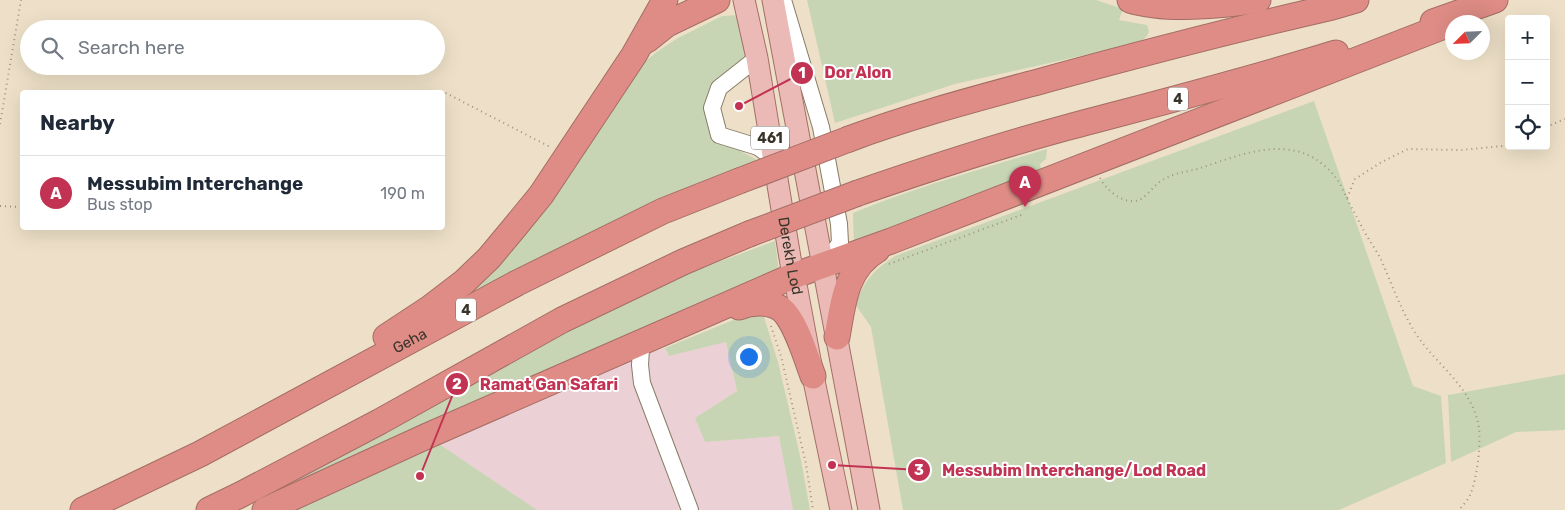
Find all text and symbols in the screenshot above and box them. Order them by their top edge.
north arrow [1445,15,1490,60]
map controls [1505,15,1550,150]
button: + [1505,15,1550,60]
search box [20,20,445,75]
icon: search [38,34,66,62]
text: Search here [78,36,185,59]
callout: Dor Alon [789,57,902,88]
button: − [1505,60,1550,105]
text: Dor Alon [824,63,892,82]
text: 1 [798,64,806,82]
road number: 4 [1168,88,1188,110]
button: locate [1505,105,1550,150]
text: Nearby [40,110,115,135]
road number: 461 [751,126,789,150]
pin: A [1009,166,1041,207]
text: Messubim Interchange [87,172,303,195]
text: A [50,184,62,203]
text: 190 m [380,184,425,203]
text: Bus stop [87,195,153,214]
street label: Derekh Lod [774,215,807,296]
road number: 4 [456,298,476,322]
street label: Geha [390,324,430,357]
your location [736,344,762,370]
callout: Ramat Gan Safari [445,369,628,400]
text: 2 [452,375,462,393]
text: Ramat Gan Safari [480,375,618,394]
callout: Messubim Interchange/Lod Road [906,455,1216,486]
text: 3 [914,461,924,479]
text: Messubim Interchange/Lod Road [942,461,1206,480]

